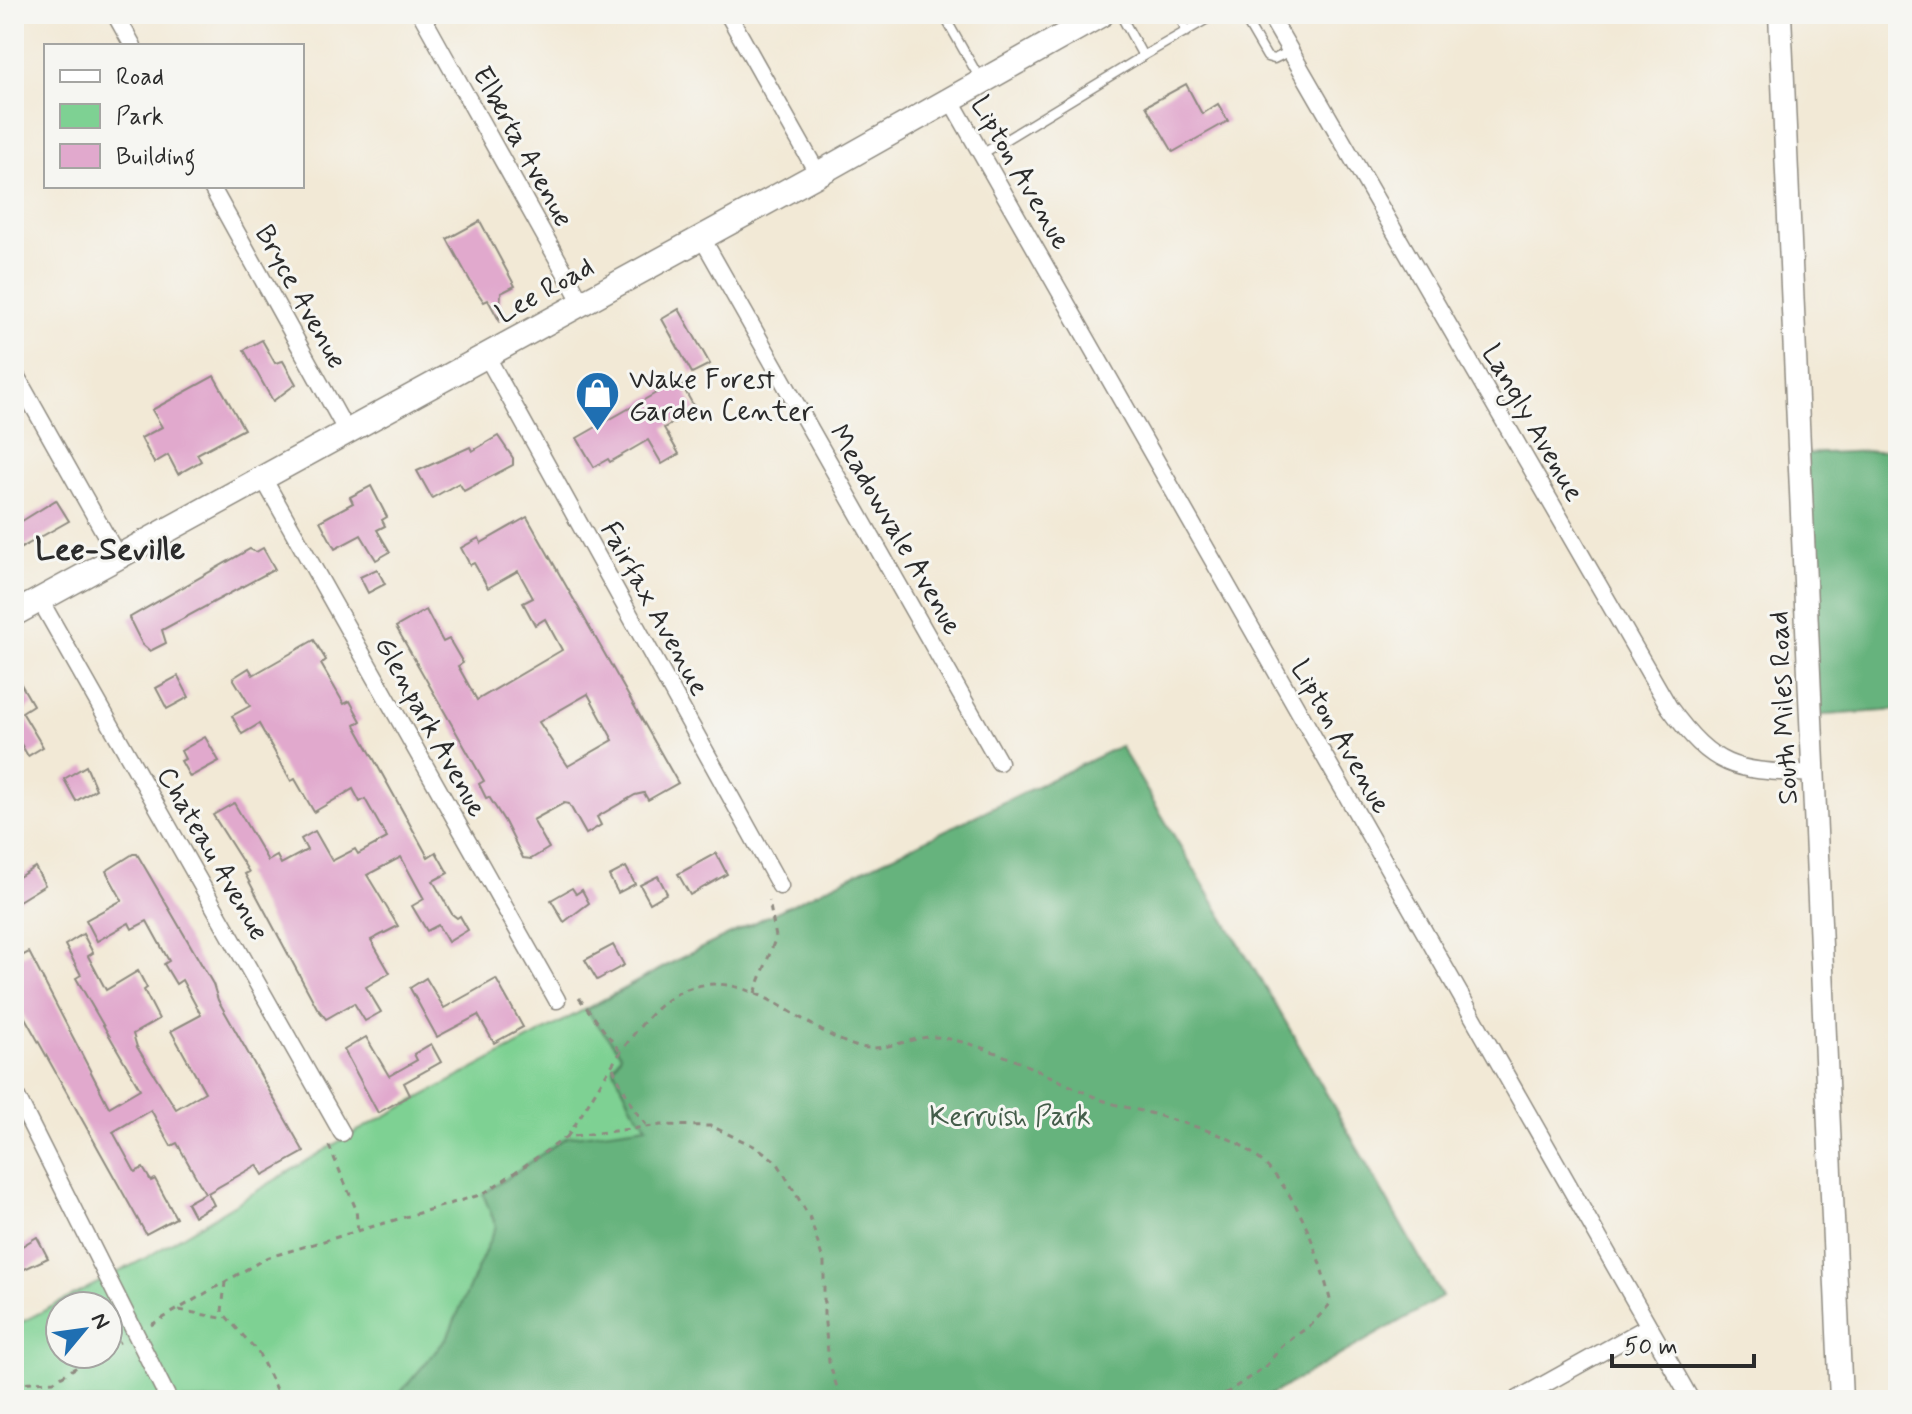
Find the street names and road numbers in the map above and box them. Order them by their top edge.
street label: Elberta Avenue [462,60,581,234]
street label: Lipton Avenue [961,90,1079,257]
street label: Bryce Avenue [245,219,355,376]
street label: Lee Road [490,249,601,333]
street label: Langly Avenue [1470,338,1592,510]
street label: Meadowvale Avenue [819,418,970,642]
street label: Fairfax Avenue [591,516,717,703]
street label: South Miles Road [1761,610,1808,806]
street label: Glenpark Avenue [365,630,495,824]
street label: Lipton Avenue [1281,654,1399,821]
street label: Chateau Avenue [147,761,277,948]

